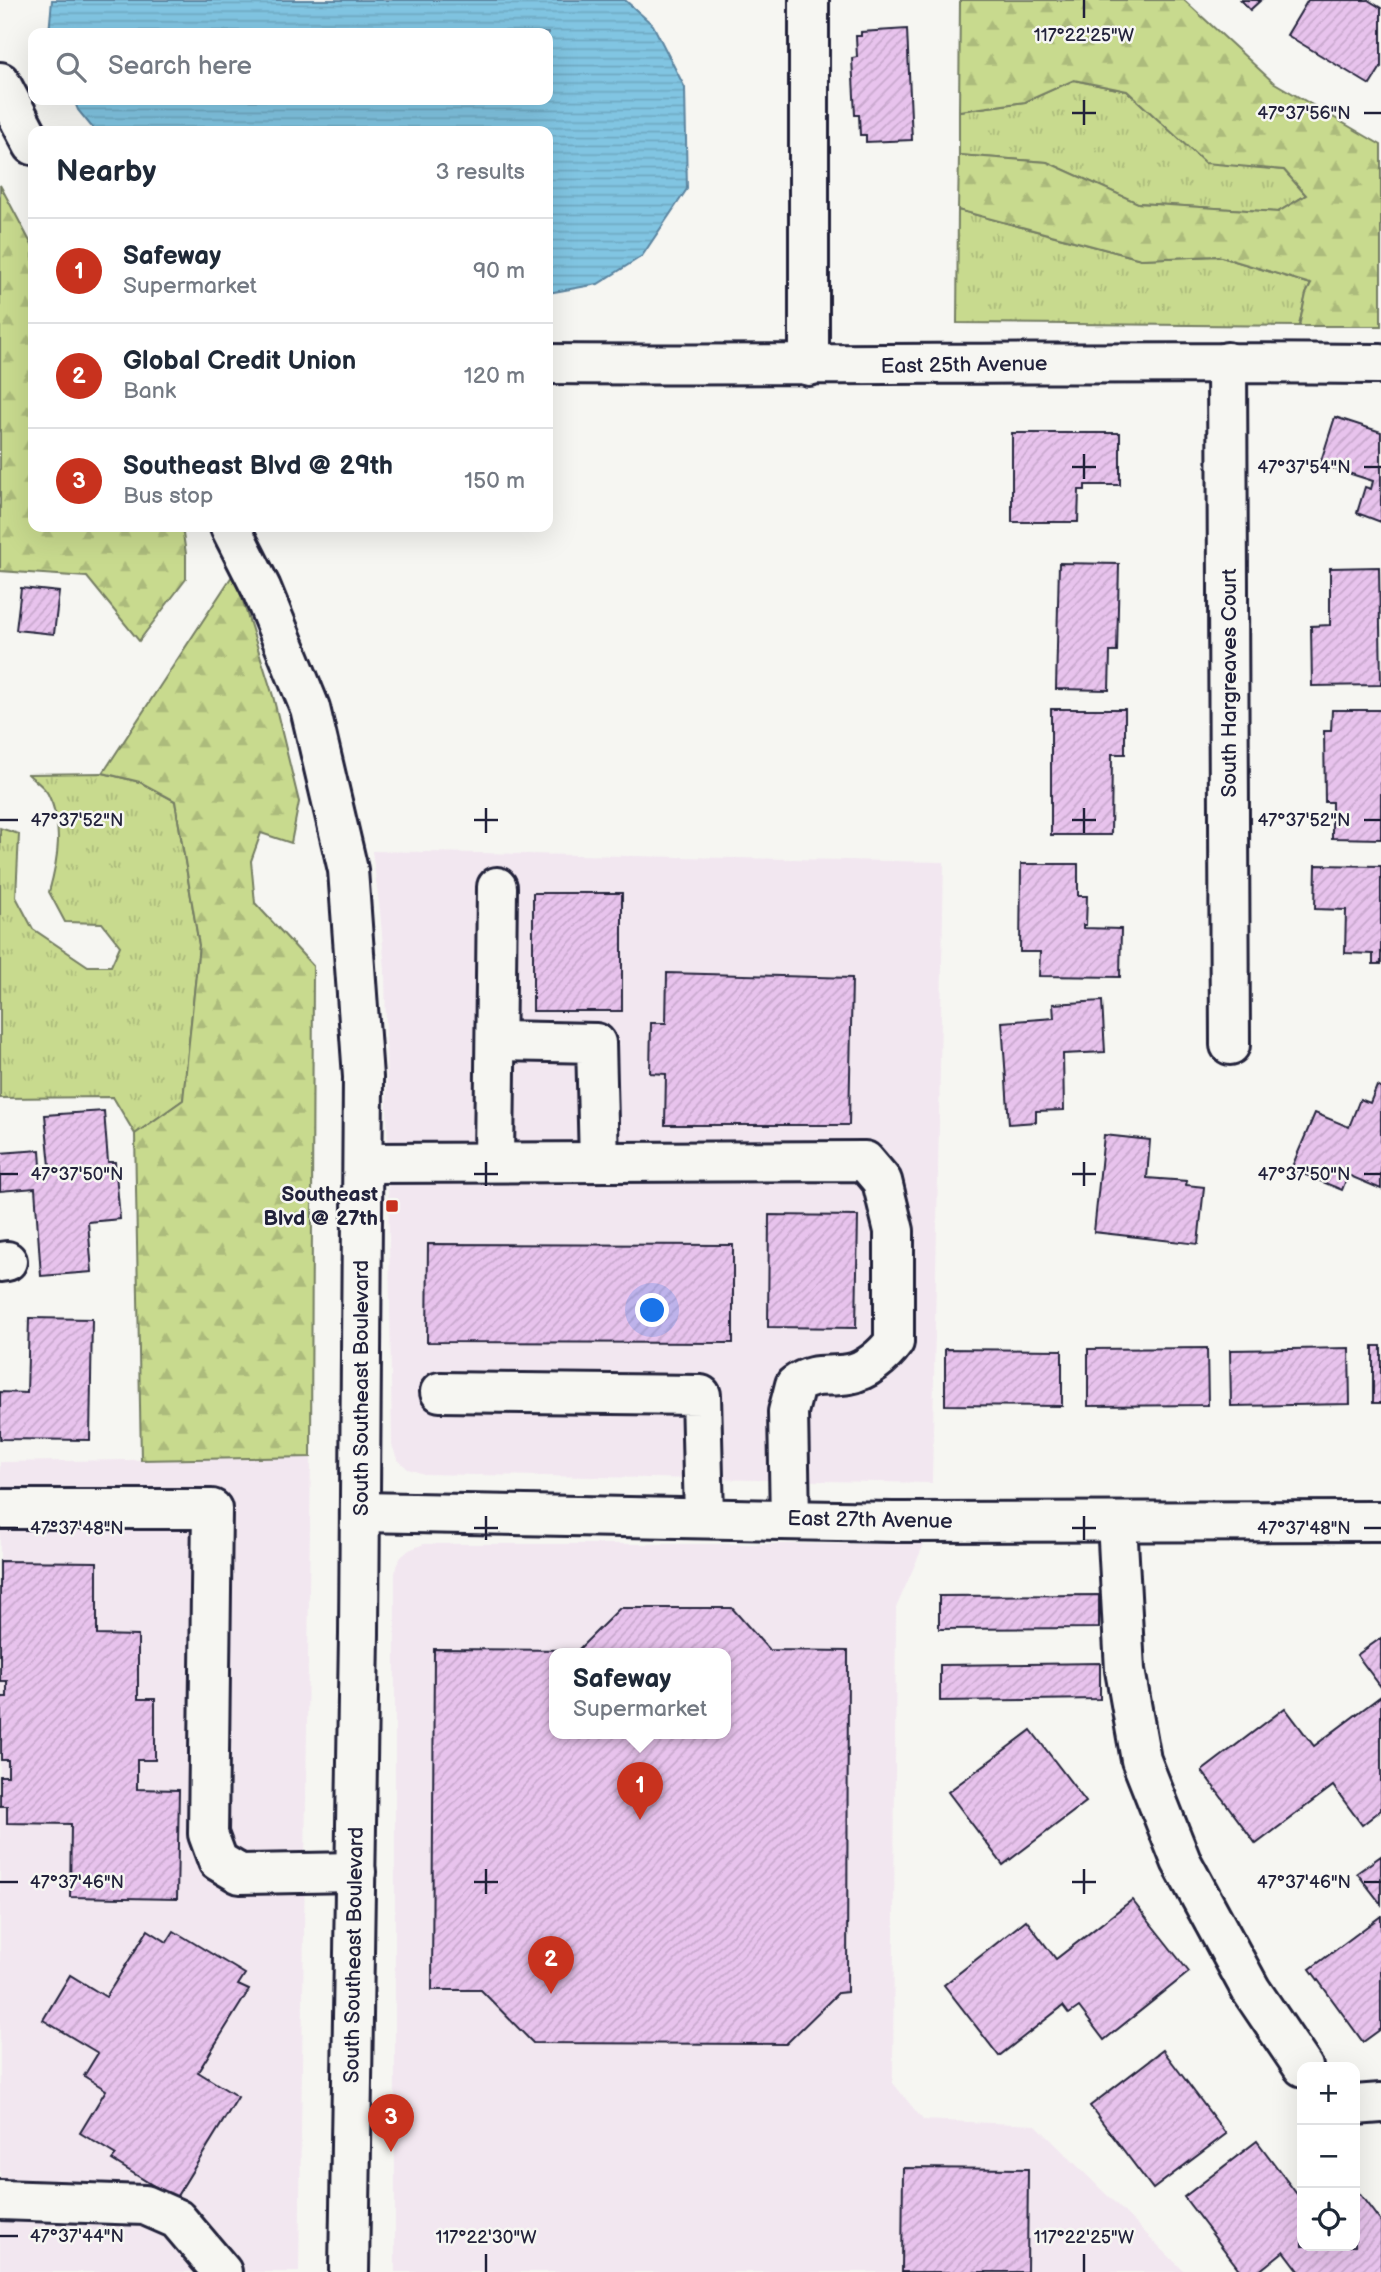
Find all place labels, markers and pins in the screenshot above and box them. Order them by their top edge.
place label: Southeast Blvd @ 27th [263,1182,378,1231]
marker: Southeast Blvd @ 27th [384,1198,400,1214]
pin: 1 [617,1762,663,1820]
pin: 2 [528,1936,574,1994]
pin: 3 [368,2094,414,2152]

